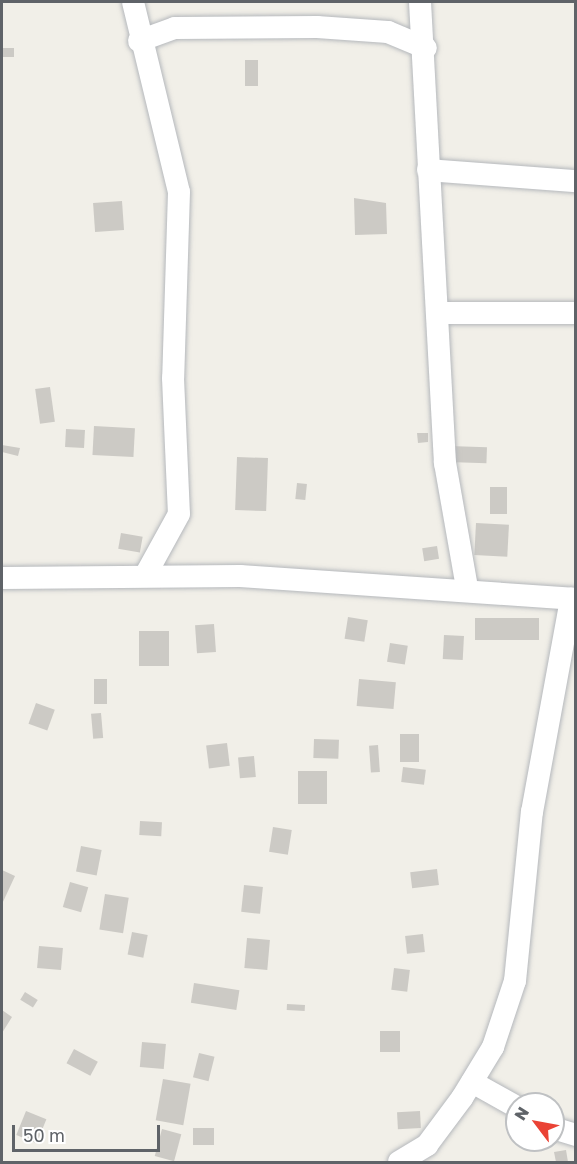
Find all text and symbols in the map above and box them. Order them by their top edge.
north arrow [505,1092,565,1152]
text: N [510,1103,533,1124]
scale bar [15,1113,164,1151]
text: 50 m [23,1124,65,1146]

